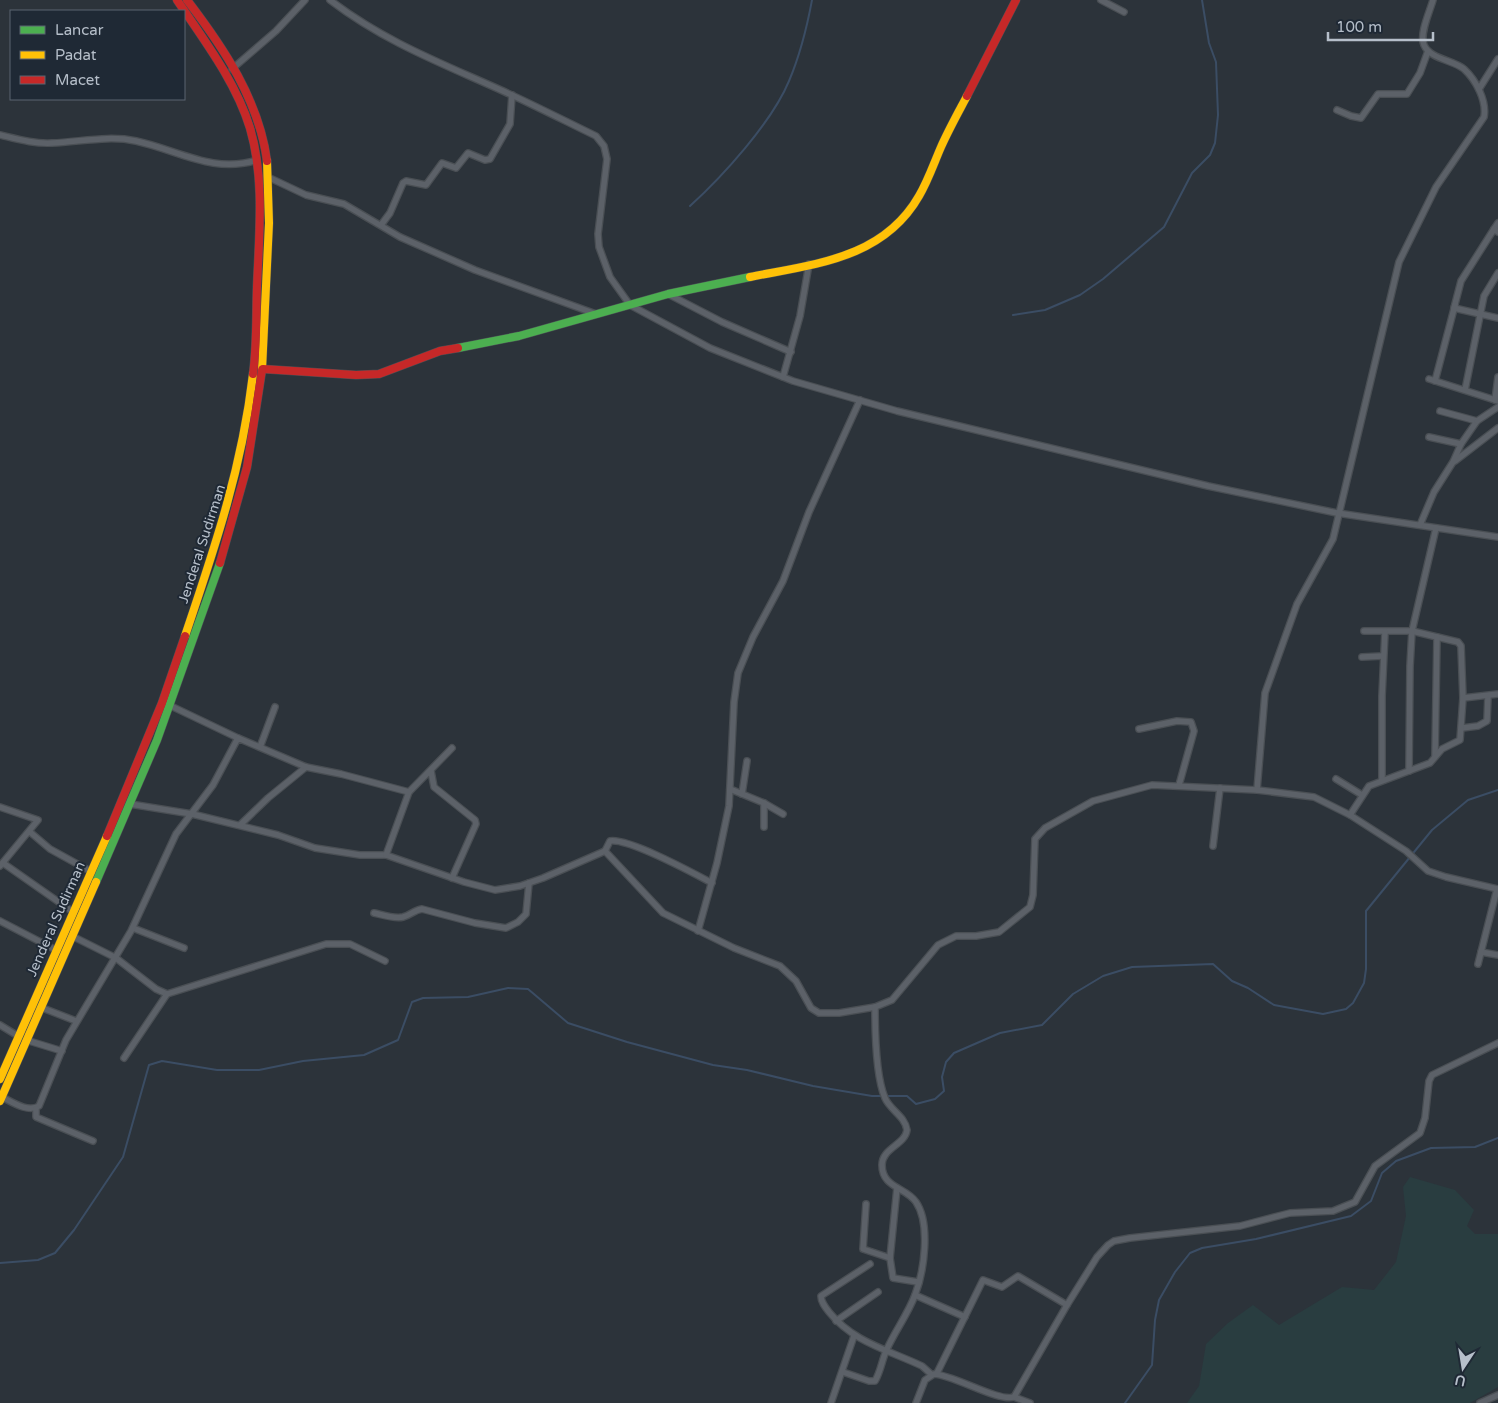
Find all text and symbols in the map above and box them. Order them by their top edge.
legend [10,10,185,100]
scale bar [1328,10,1433,42]
text: 100 m [1336,18,1382,36]
text: Lancar [55,21,104,39]
text: Padat [55,46,97,64]
text: Macet [55,71,100,89]
street label: Jenderal Sudirman [175,482,229,606]
street label: Jenderal Sudirman [23,859,89,979]
north arrow [1438,1343,1488,1393]
text: U [1453,1371,1467,1390]

